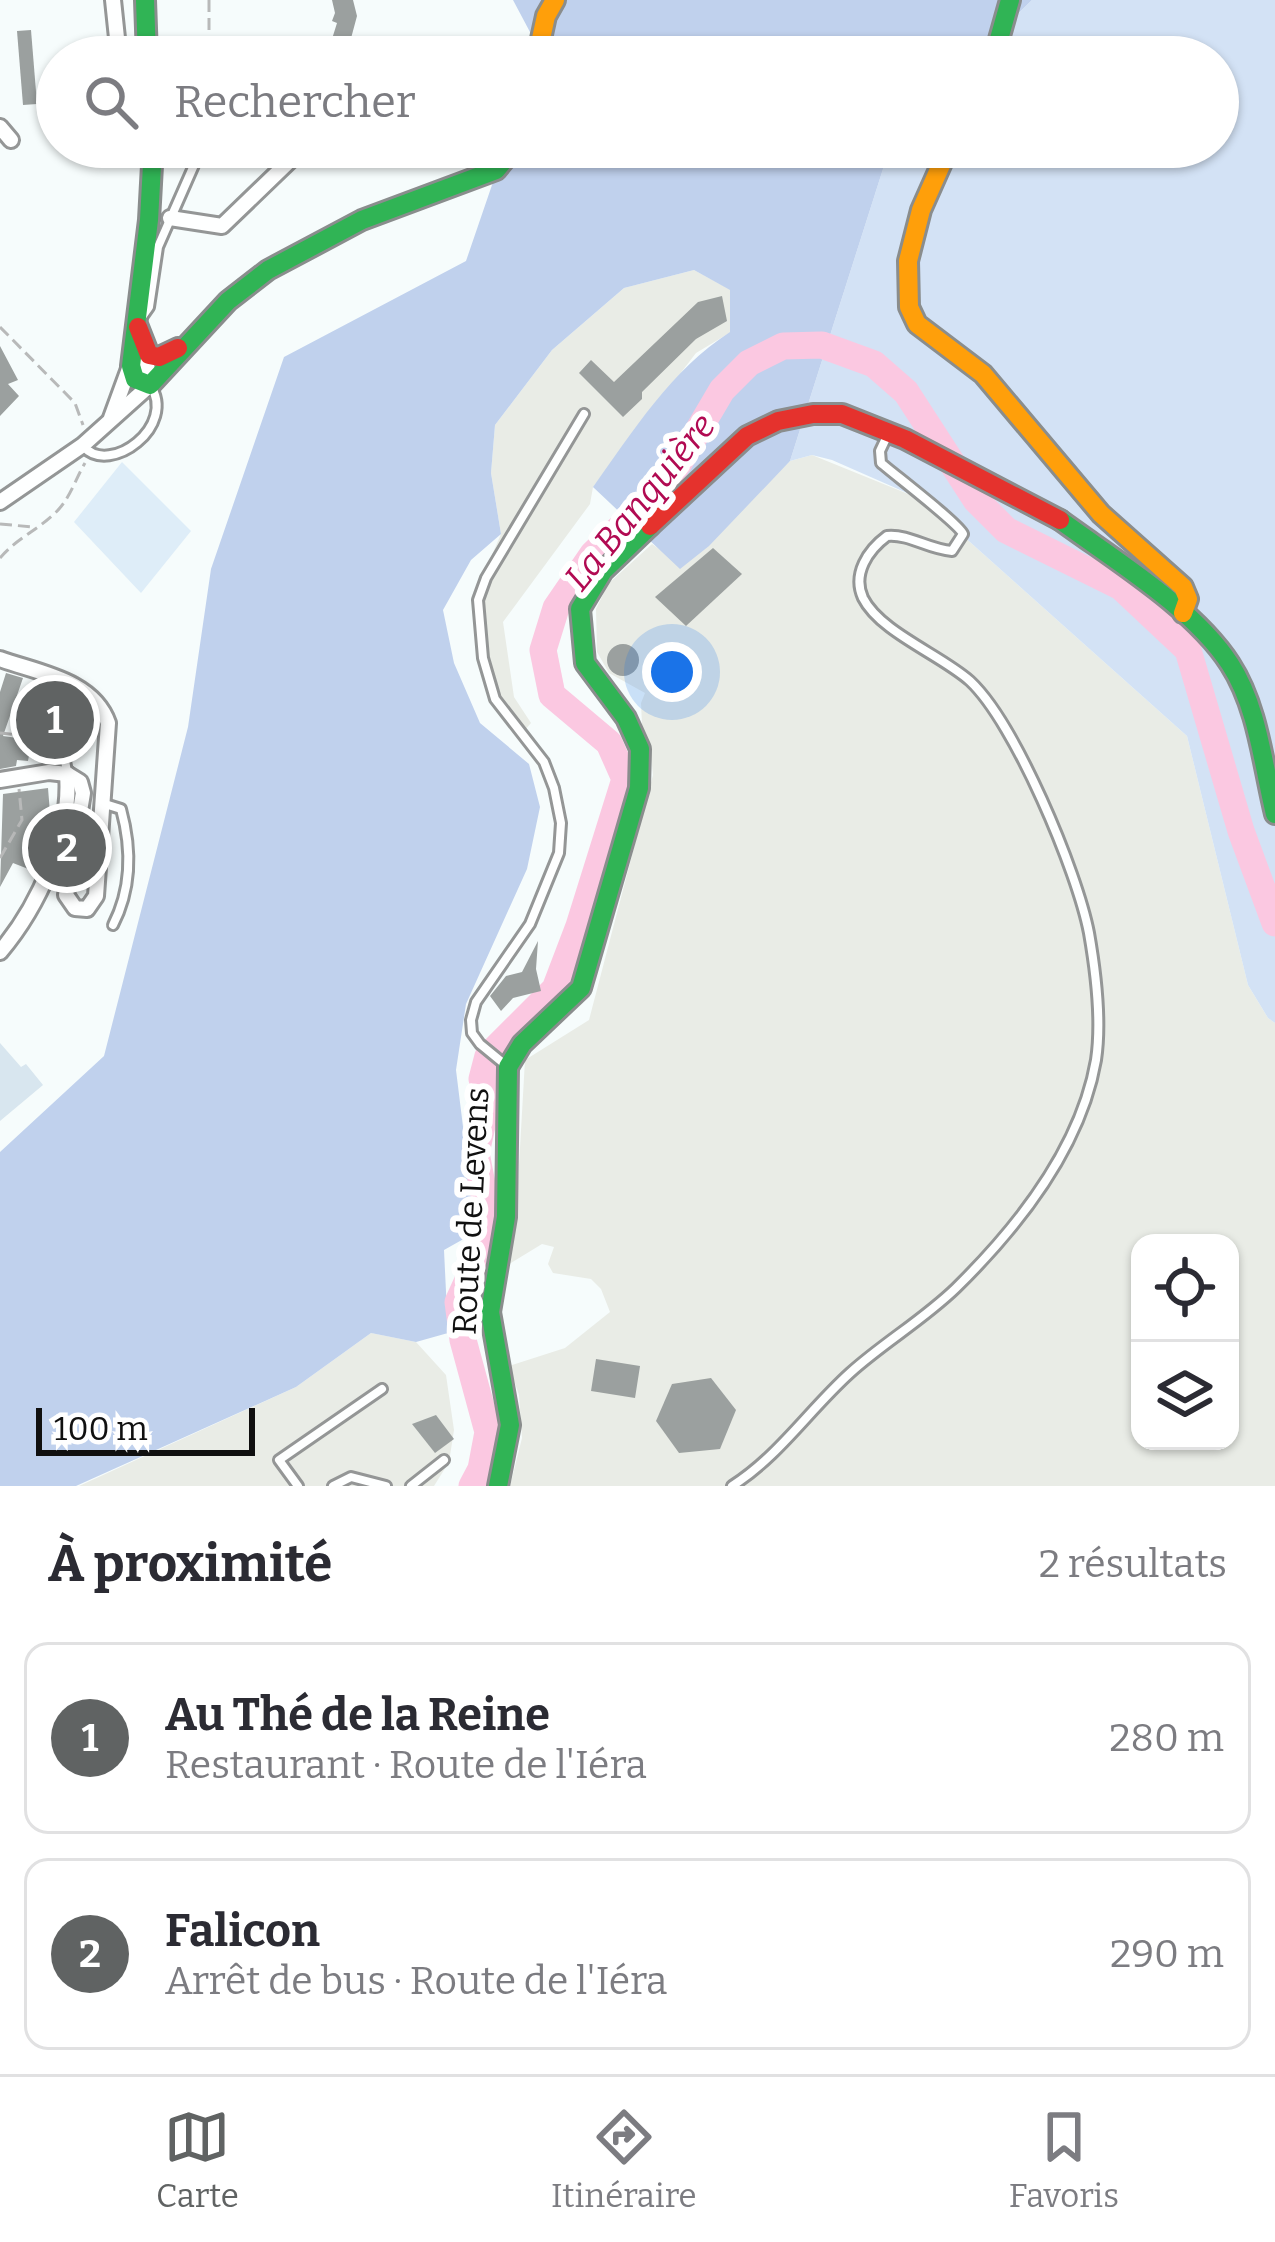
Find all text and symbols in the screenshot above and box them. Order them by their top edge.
search box [36,36,1239,168]
icon: search [78,69,144,135]
text: Rechercher [174,75,416,129]
water label: La Banquière [555,405,725,599]
your location [642,642,702,702]
pin: 1 [16,675,94,765]
pin: 2 [28,803,106,893]
street label: Route de Levens [445,1086,497,1336]
map controls [1131,1234,1239,1450]
button: locate [1131,1234,1239,1342]
button: layers [1131,1342,1239,1450]
scale bar [36,1402,255,1455]
text: 100 m [54,1409,148,1449]
text: À proximité [48,1533,332,1595]
text: 2 résultats [1039,1541,1227,1587]
text: Au Thé de la Reine [165,1688,550,1742]
text: 1 [82,1715,98,1761]
text: 280 m [1109,1715,1224,1761]
text: Restaurant · Route de l'Iéra [165,1742,647,1788]
text: Falicon [165,1904,320,1958]
text: 2 [79,1931,101,1977]
text: 290 m [1110,1931,1224,1977]
text: Arrêt de bus · Route de l'Iéra [165,1958,667,2004]
tab: Carte [156,2104,239,2216]
tab: Itinéraire [551,2104,697,2216]
tab: Favoris [1009,2104,1119,2216]

